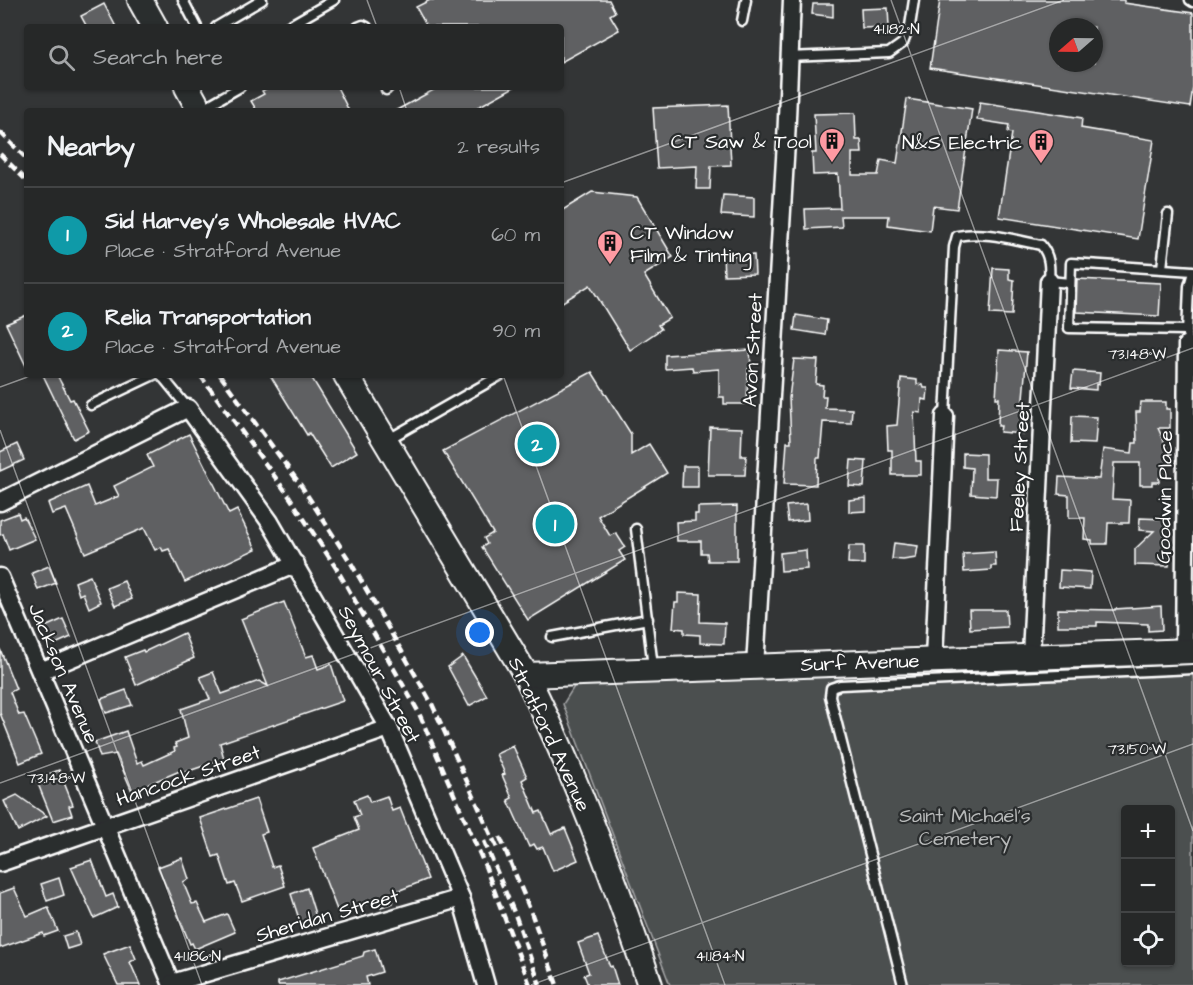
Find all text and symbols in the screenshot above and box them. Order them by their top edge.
north arrow [1049,18,1103,72]
text: 41.182°N [872,19,920,40]
search box [24,24,564,90]
icon: search [45,41,78,74]
text: Search here [93,42,223,73]
building icon: CT Saw & Tool [817,126,847,164]
building icon: N&S Electric [1026,127,1056,165]
place label: CT Saw & Tool [671,128,812,156]
text: Nearby [48,129,135,165]
place label: N&S Electric [902,129,1022,157]
text: 2 results [457,133,540,161]
text: Sid Harvey's Wholesale HVAC [105,206,401,237]
place label: CT Window Film & Tinting [630,219,752,271]
text: 1 [66,221,69,249]
text: 60 m [491,221,540,249]
building icon: CT Window Film & Tinting [595,228,625,266]
text: Place · Stratford Avenue [105,237,341,265]
street label: Avon Street [736,292,770,408]
text: Relia Transportation [105,302,311,333]
text: 2 [62,317,73,345]
text: 90 m [492,317,540,345]
text: Place · Stratford Avenue [105,333,341,361]
text: 73.148°W [1108,344,1166,365]
street label: Feeley Street [1003,401,1038,533]
pin: 2 [518,422,556,466]
street label: Goodwin Place [1150,430,1180,564]
pin: 1 [536,502,574,546]
street label: Jackson Avenue [21,599,105,748]
street label: Seymour Street [330,601,427,749]
your location [465,618,494,647]
street label: Surf Avenue [800,647,920,679]
street label: Stratford Avenue [501,653,597,816]
street label: Hancock Street [112,738,264,814]
text: 73.150°W [1108,739,1166,760]
text: 73.148°W [27,768,85,789]
park label: Saint Michael's Cemetery [899,802,1031,854]
map controls [1121,805,1175,967]
button: + [1121,805,1175,859]
button: − [1121,859,1175,913]
street label: Sheridan Street [252,882,402,950]
button: locate [1121,913,1175,967]
text: 41.186°N [173,946,221,967]
text: 41.184°N [696,946,744,967]

